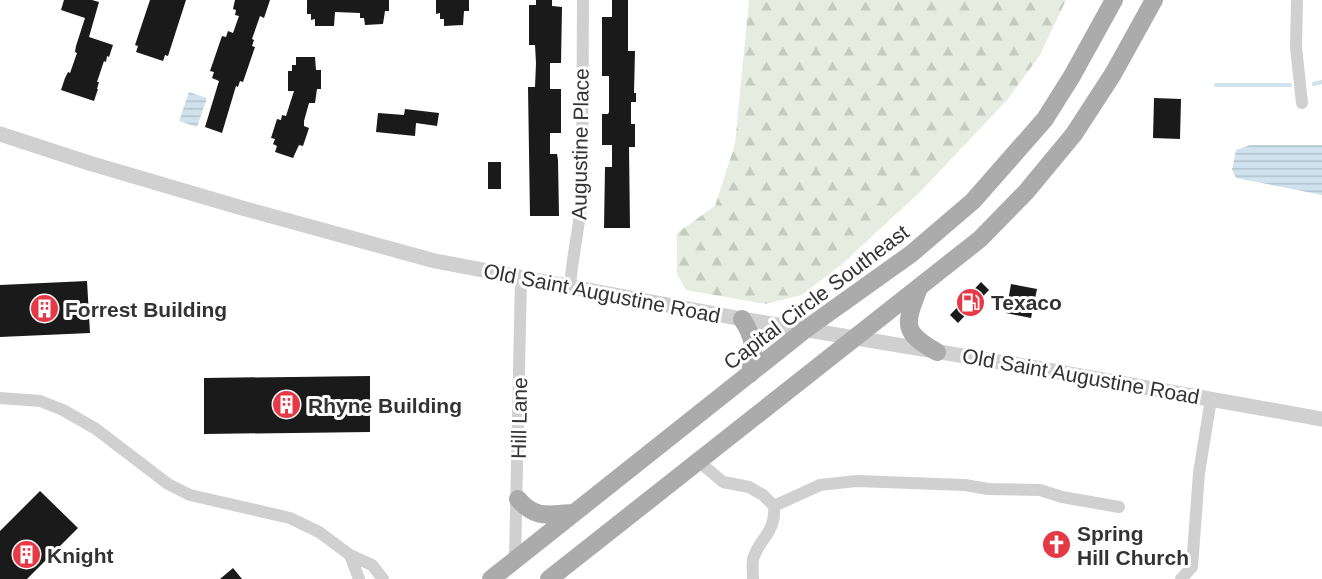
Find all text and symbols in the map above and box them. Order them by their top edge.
street label: Augustine Place [567,68,593,220]
street label: Capital Circle Southeast [719,220,913,374]
street label: Old Saint Augustine Road [482,259,722,327]
fuel station icon: Texaco [954,286,986,318]
place label: Texaco [991,291,1062,314]
building icon: Forrest Building [28,293,60,325]
place label: Forrest Building [65,298,227,321]
street label: Old Saint Augustine Road [961,344,1201,408]
street label: Hill Lane [507,377,531,459]
building icon: Rhyne Building [271,389,303,421]
place label: Rhyne Building [308,394,462,417]
place label: Spring Hill Church [1077,522,1189,569]
church icon: Spring Hill Church [1040,529,1072,561]
building icon: Knight [10,539,42,571]
place label: Knight [47,544,113,567]

